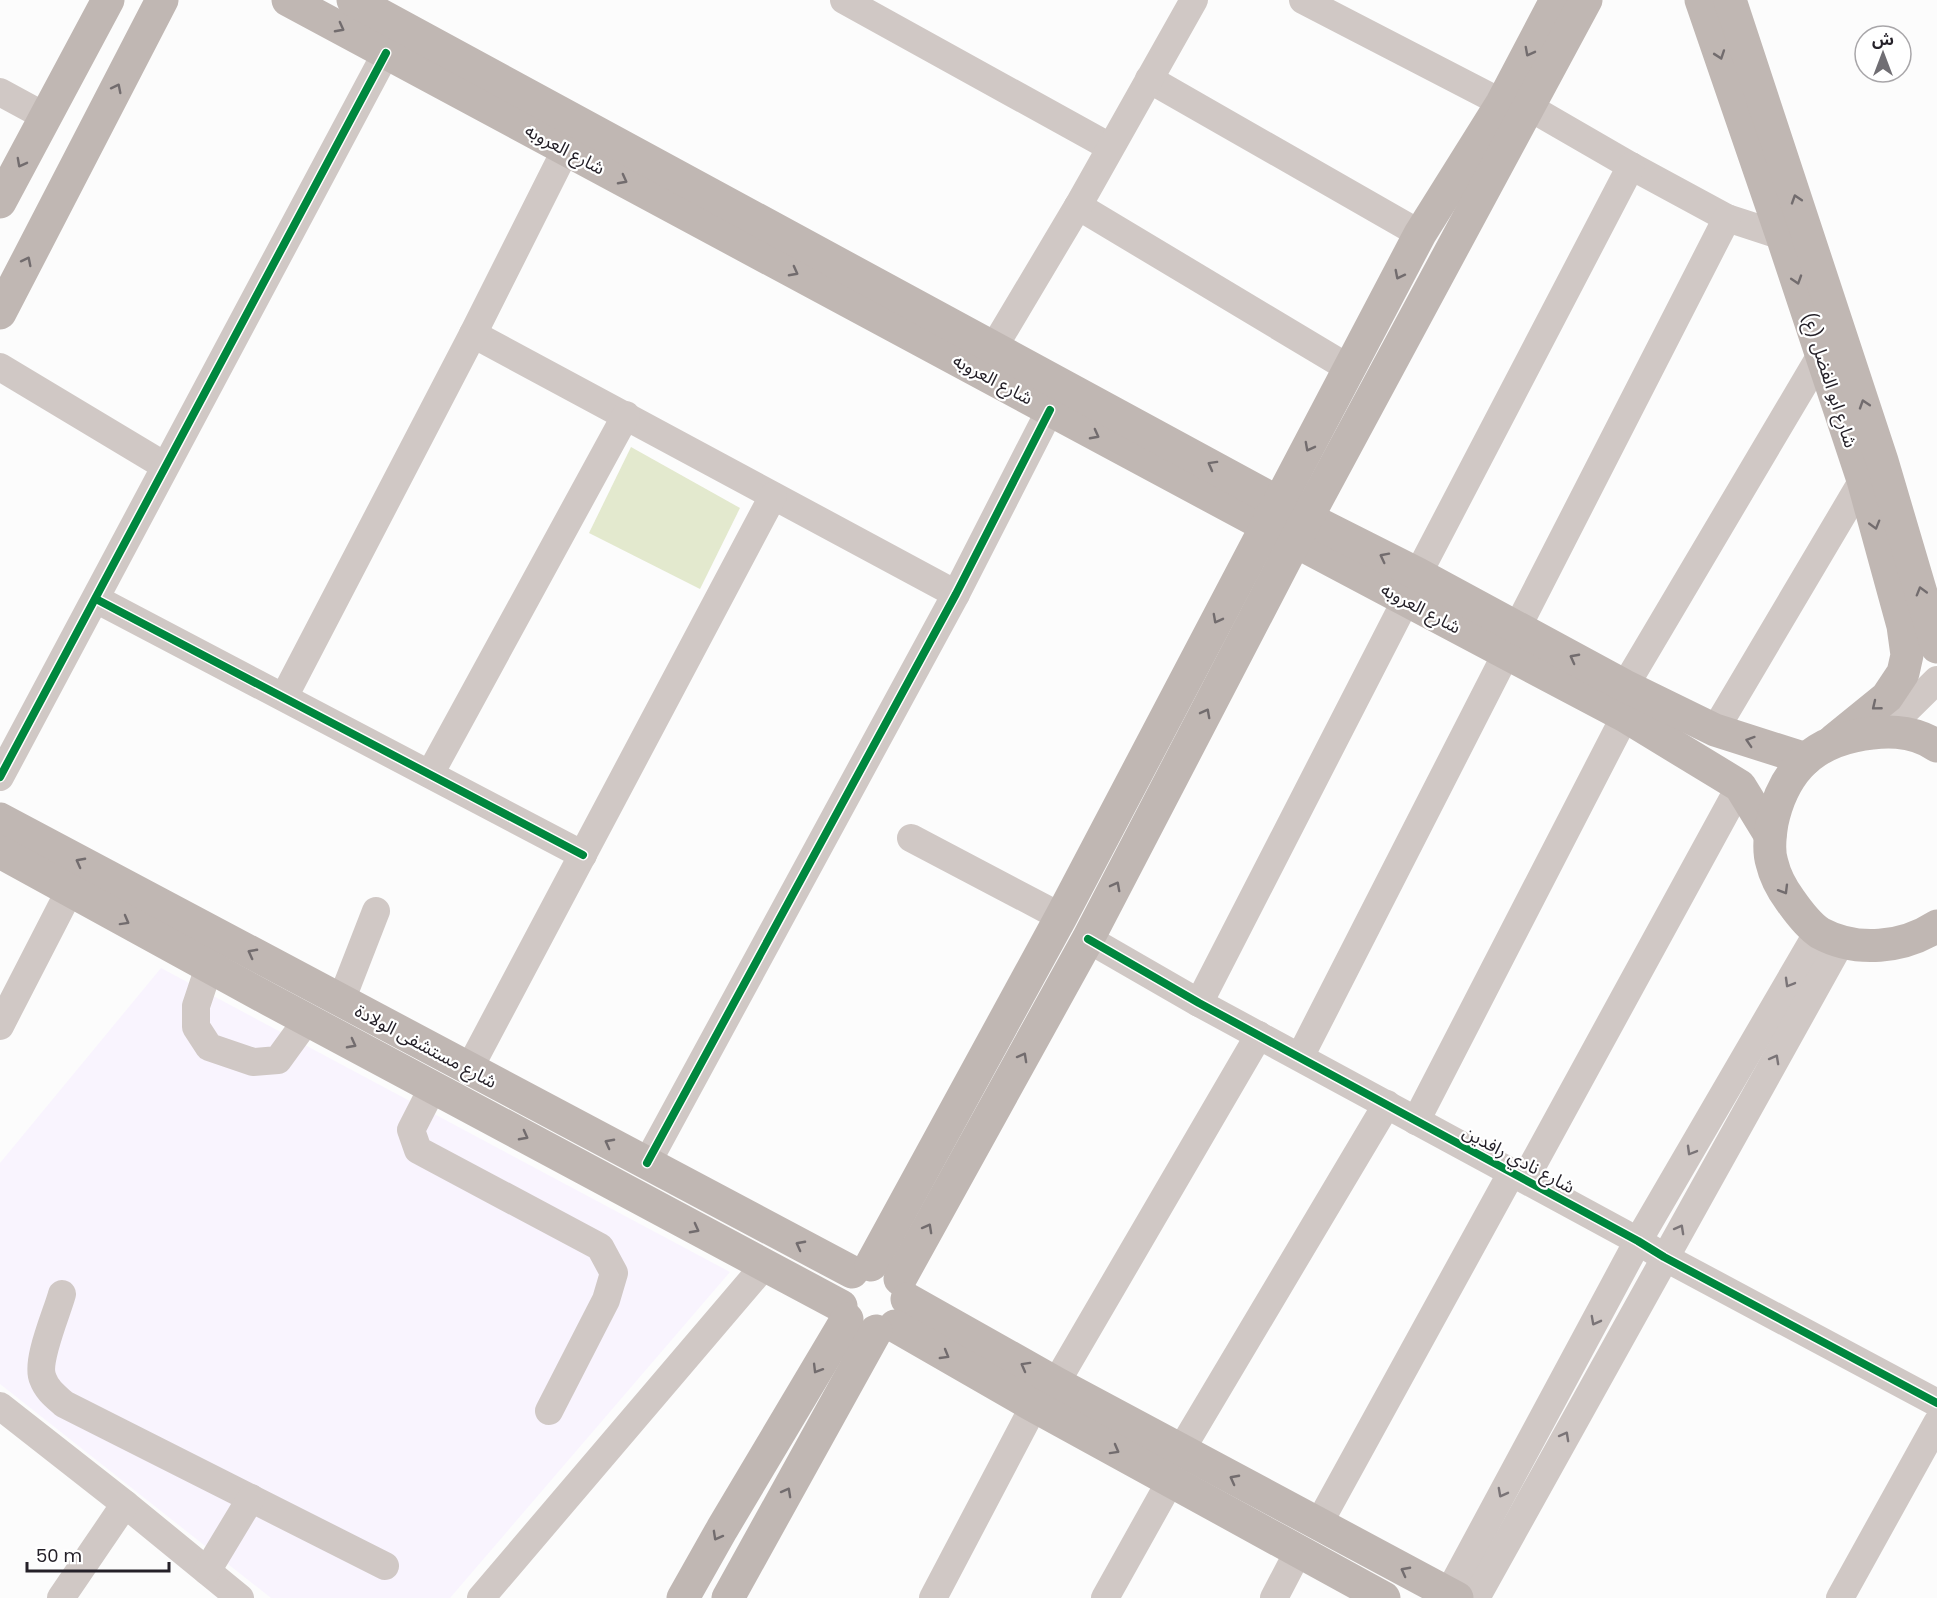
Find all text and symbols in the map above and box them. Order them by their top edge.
one-way arrow [334,21,344,32]
north arrow [1853,24,1913,84]
text: ش [1872,28,1894,51]
one-way arrow [1525,45,1536,56]
one-way arrow [1713,49,1726,60]
one-way arrow [109,84,121,95]
street label: شارع العروبه [520,118,609,182]
one-way arrow [17,156,28,167]
one-way arrow [616,173,627,184]
one-way arrow [1791,194,1803,205]
one-way arrow [20,257,31,268]
one-way arrow [788,265,799,276]
one-way arrow [1395,268,1406,279]
one-way arrow [1789,274,1802,285]
street label: شارع ابو الفضل (ع) [1794,309,1864,451]
street label: شارع العروبه [948,348,1037,412]
one-way arrow [1859,399,1871,410]
one-way arrow [1089,428,1100,439]
one-way arrow [1305,441,1316,452]
one-way arrow [1207,461,1218,472]
one-way arrow [1868,519,1880,530]
one-way arrow [1379,552,1390,564]
street label: شارع العروبه [1376,577,1465,641]
one-way arrow [1916,586,1928,597]
one-way arrow [1213,613,1224,624]
one-way arrow [1570,654,1581,666]
one-way arrow [1872,699,1883,710]
one-way arrow [1199,709,1210,719]
one-way arrow [1745,736,1756,748]
one-way arrow [75,858,86,869]
one-way arrow [1109,882,1120,892]
one-way arrow [1777,884,1788,894]
one-way arrow [119,914,129,925]
one-way arrow [248,949,258,960]
one-way arrow [1785,977,1796,987]
street label: شارع مستشفى الولادة [350,998,501,1096]
one-way arrow [345,1037,356,1048]
one-way arrow [1016,1053,1027,1063]
one-way arrow [1768,1055,1780,1065]
street label: شارع نادي رافدين [1458,1119,1579,1201]
one-way arrow [517,1129,528,1140]
one-way arrow [605,1139,616,1150]
one-way arrow [1686,1145,1698,1155]
one-way arrow [689,1222,699,1233]
one-way arrow [921,1223,932,1234]
one-way arrow [1673,1225,1684,1235]
one-way arrow [796,1241,806,1252]
one-way arrow [1591,1315,1602,1325]
one-way arrow [939,1348,949,1359]
one-way arrow [1021,1362,1031,1373]
one-way arrow [813,1363,825,1373]
one-way arrow [1558,1432,1569,1443]
one-way arrow [1109,1443,1119,1454]
one-way arrow [1229,1475,1240,1486]
one-way arrow [1498,1486,1509,1497]
one-way arrow [780,1488,791,1498]
one-way arrow [713,1530,725,1541]
scale bar [27,1535,170,1573]
text: 50 m [36,1543,82,1568]
one-way arrow [1401,1567,1412,1578]

